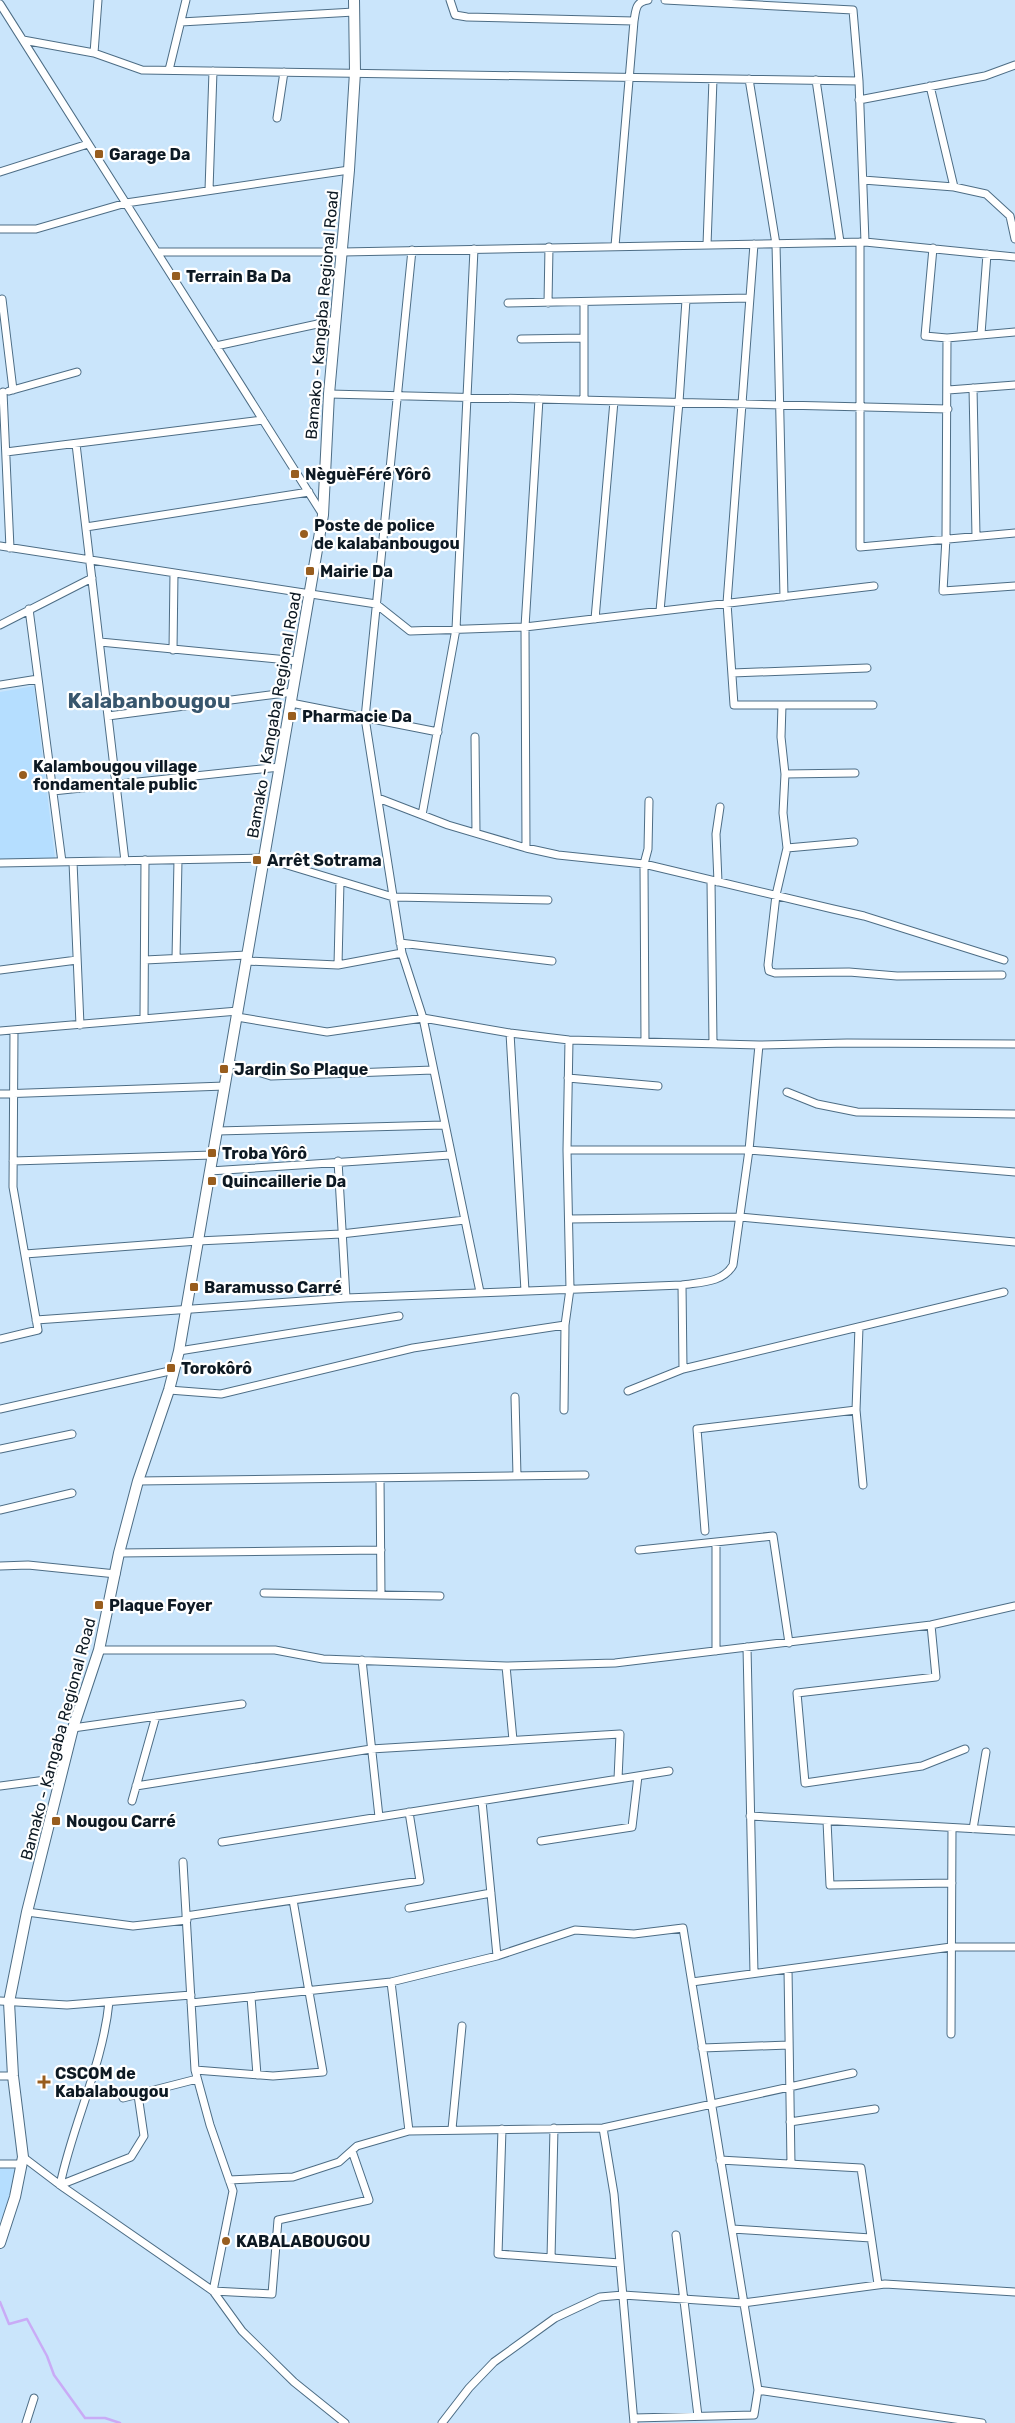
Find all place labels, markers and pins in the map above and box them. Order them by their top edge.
place label: Garage Da [109,145,190,164]
marker: Garage Da [93,148,105,160]
place label: Terrain Ba Da [186,267,291,286]
marker: Terrain Ba Da [170,270,182,282]
place label: NèguèFéré Yôrô [305,465,431,484]
marker: NèguèFéré Yôrô [289,468,301,480]
place label: Poste de police de kalabanbougou [314,516,460,553]
marker: Poste de police de kalabanbougou [298,528,310,540]
place label: Mairie Da [320,562,393,581]
marker: Mairie Da [304,565,316,577]
place label: Pharmacie Da [302,707,412,726]
marker: Pharmacie Da [286,710,298,722]
place label: Kalambougou village fondamentale public [33,757,197,794]
marker: Kalambougou village fondamentale public [17,769,29,781]
place label: Arrêt Sotrama [267,851,382,870]
marker: Arrêt Sotrama [251,854,263,866]
place label: Jardin So Plaque [234,1060,368,1079]
marker: Jardin So Plaque [218,1063,230,1075]
place label: Troba Yôrô [222,1144,307,1163]
marker: Troba Yôrô [206,1147,218,1159]
place label: Quincaillerie Da [222,1172,346,1191]
marker: Quincaillerie Da [206,1175,218,1187]
place label: Baramusso Carré [204,1278,342,1297]
marker: Baramusso Carré [188,1281,200,1293]
place label: Torokôrô [181,1359,252,1378]
marker: Torokôrô [165,1362,177,1374]
place label: Plaque Foyer [109,1596,213,1615]
marker: Plaque Foyer [93,1599,105,1611]
place label: Nougou Carré [66,1812,176,1831]
marker: Nougou Carré [50,1815,62,1827]
place label: CSCOM de Kabalabougou [55,2064,169,2101]
marker: CSCOM de Kabalabougou [37,2075,51,2089]
place label: KABALABOUGOU [236,2232,370,2251]
marker: KABALABOUGOU [220,2235,232,2247]

